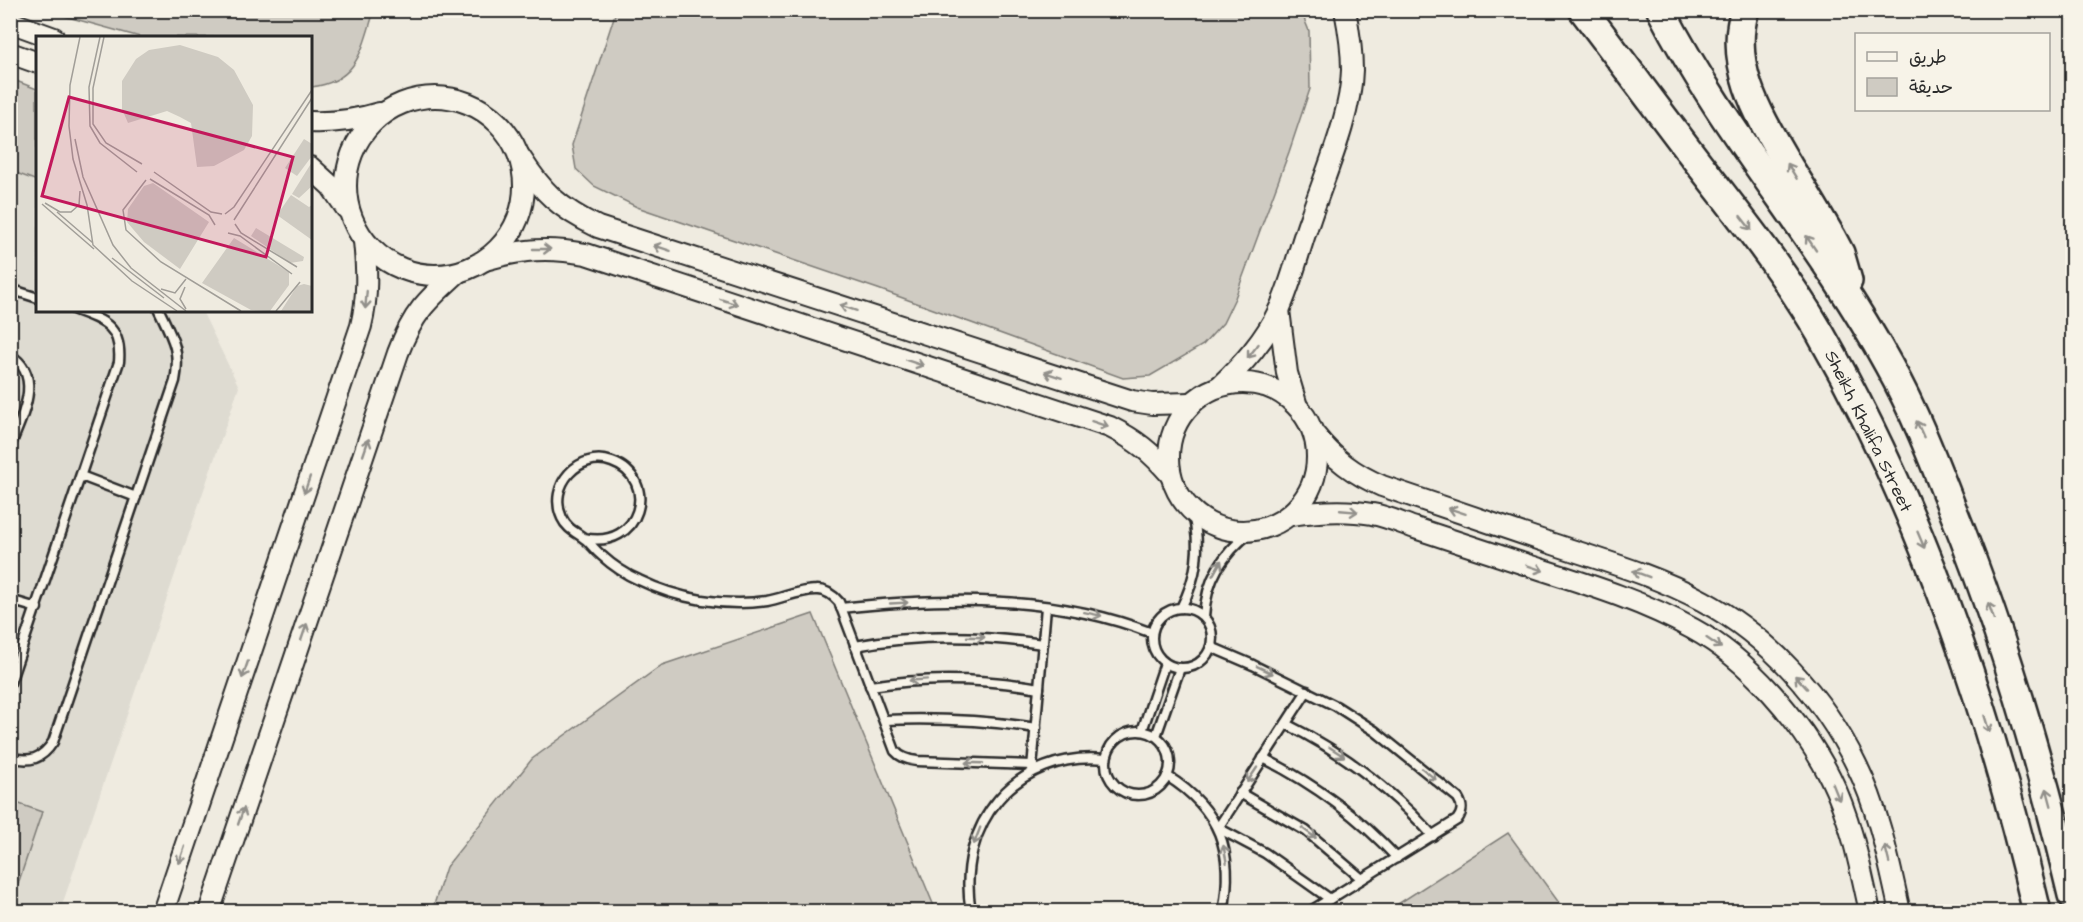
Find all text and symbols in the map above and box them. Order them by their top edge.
legend [1855,33,2050,111]
inset map [36,36,312,312]
text: طريق [1909,45,1947,70]
text: حديقة [1909,75,1953,100]
one-way arrow [1786,163,1798,180]
one-way arrow [1739,215,1752,231]
one-way arrow [1805,236,1817,252]
one-way arrow [653,242,672,253]
one-way arrow [532,243,552,255]
one-way arrow [360,289,371,309]
one-way arrow [719,297,738,308]
one-way arrow [839,302,858,313]
one-way arrow [1246,343,1259,359]
street label: Sheikh Khalifa Street [1818,346,1919,517]
one-way arrow [905,358,924,369]
one-way arrow [1044,369,1063,380]
one-way arrow [1090,419,1109,430]
one-way arrow [1914,421,1926,439]
one-way arrow [361,438,372,457]
one-way arrow [301,475,312,494]
one-way arrow [1448,505,1467,516]
one-way arrow [1338,506,1358,517]
one-way arrow [1915,531,1927,549]
one-way arrow [1212,560,1223,578]
one-way arrow [1525,563,1544,574]
one-way arrow [1632,568,1651,579]
one-way arrow [888,597,908,608]
one-way arrow [1984,602,1995,621]
one-way arrow [1083,609,1102,620]
one-way arrow [299,623,310,642]
one-way arrow [965,631,985,642]
one-way arrow [1705,637,1722,649]
one-way arrow [238,660,249,679]
one-way arrow [1255,664,1273,676]
one-way arrow [909,675,929,686]
one-way arrow [1794,675,1808,690]
one-way arrow [1982,714,1993,733]
one-way arrow [1328,746,1345,758]
one-way arrow [965,757,985,769]
one-way arrow [1246,766,1258,783]
one-way arrow [1420,767,1436,780]
one-way arrow [1831,782,1842,801]
one-way arrow [2042,788,2054,807]
one-way arrow [236,807,247,826]
one-way arrow [971,827,982,845]
one-way arrow [1300,827,1316,839]
one-way arrow [1219,844,1230,864]
one-way arrow [176,845,187,864]
one-way arrow [1881,845,1893,864]

